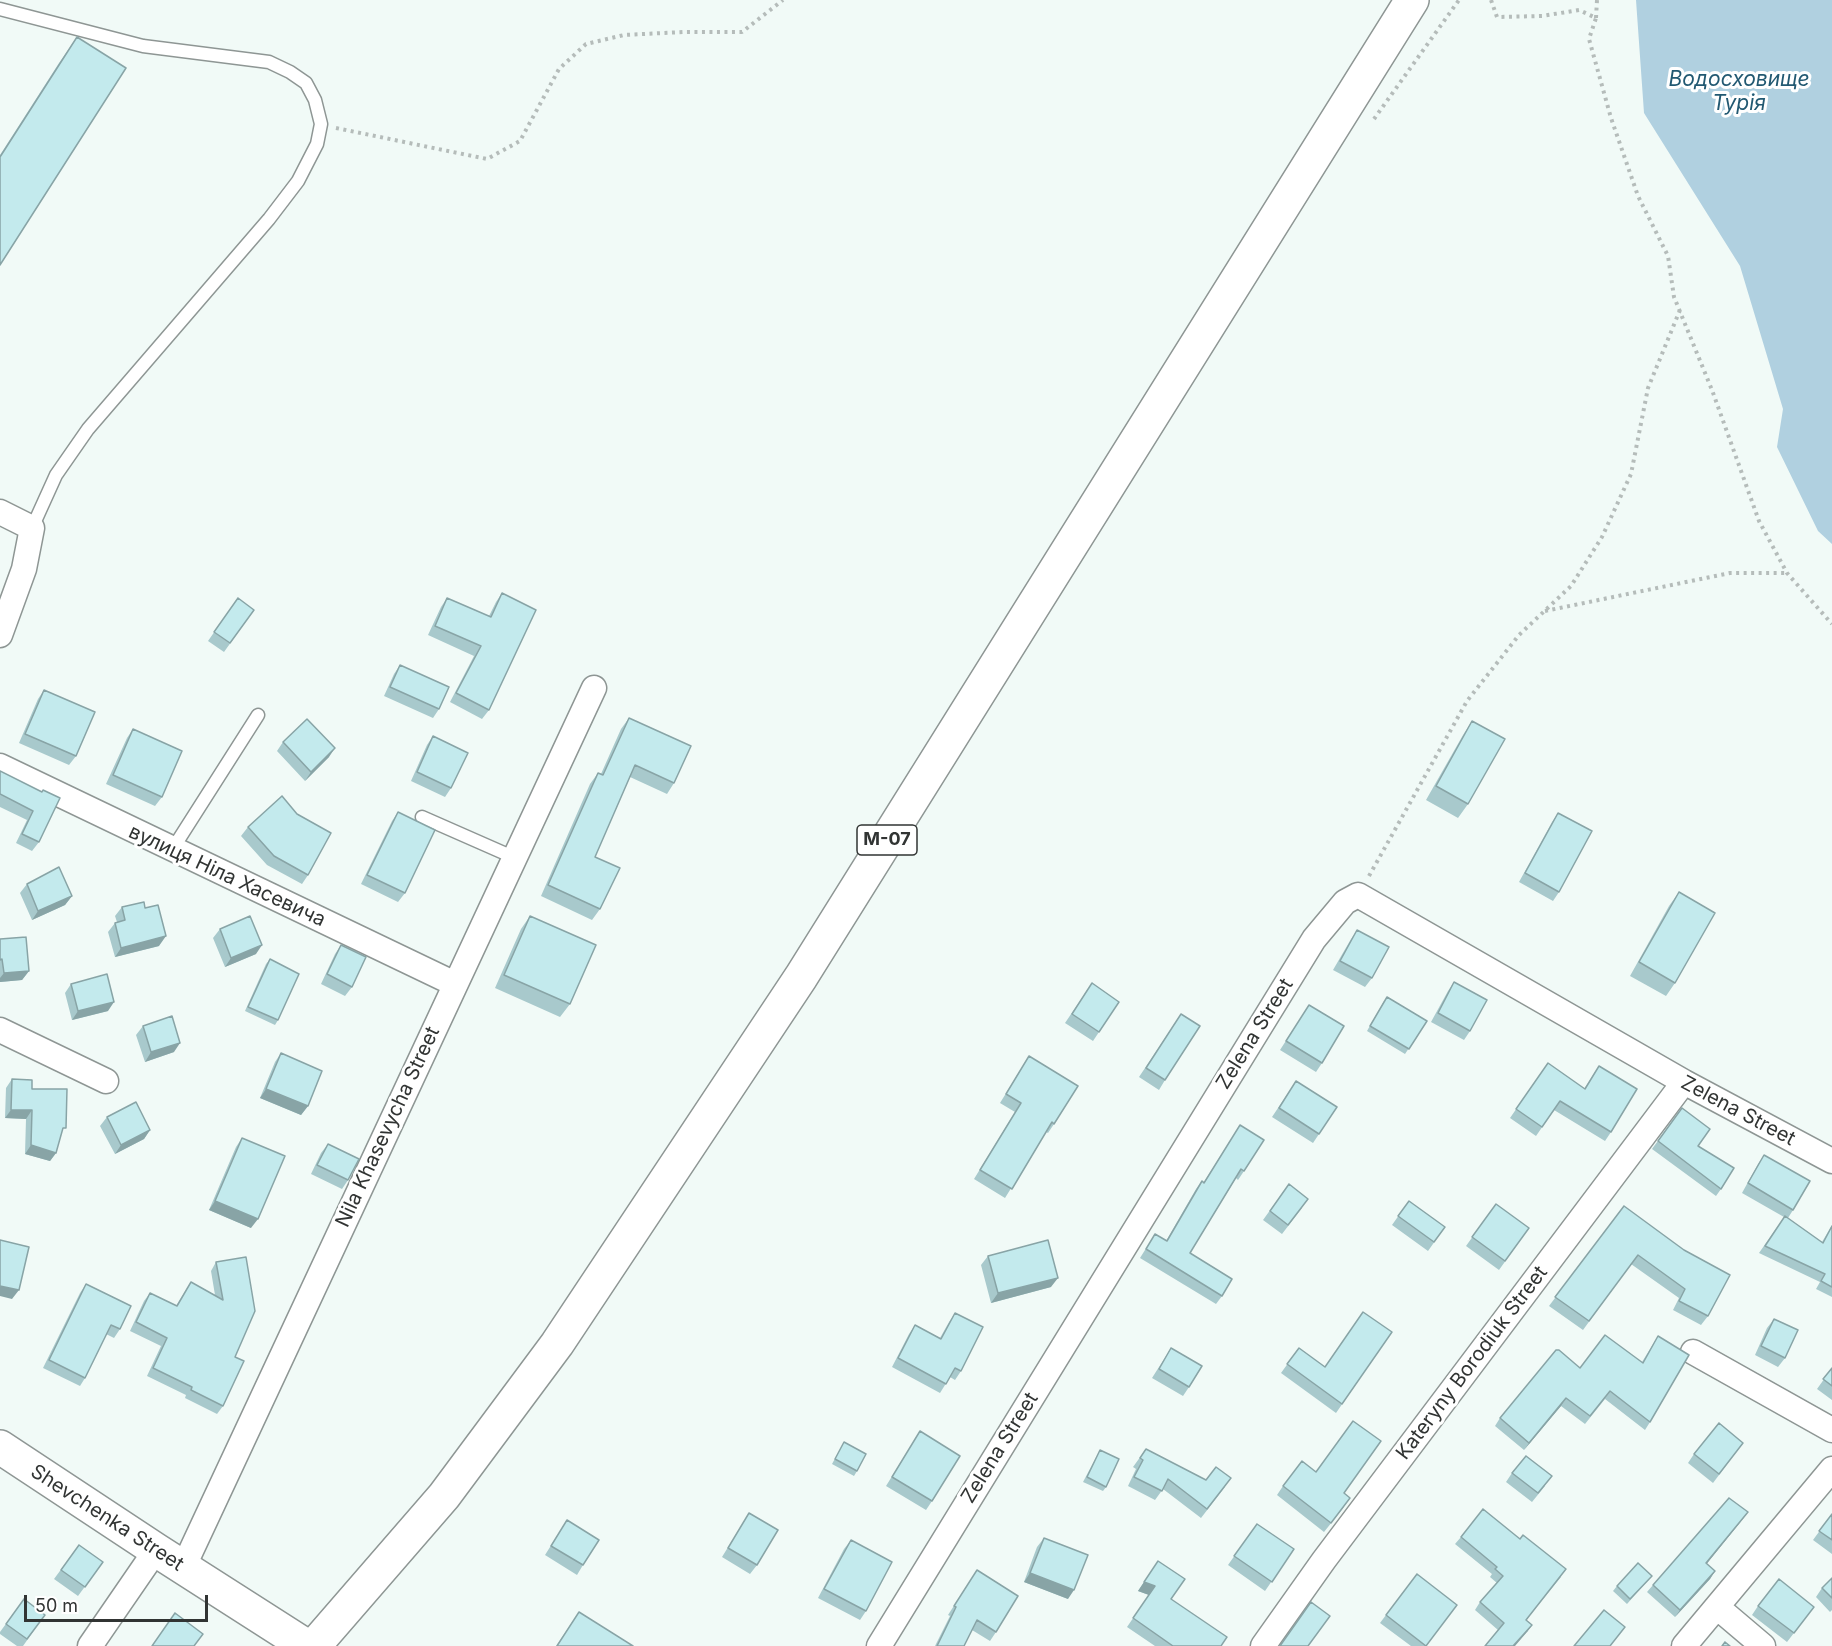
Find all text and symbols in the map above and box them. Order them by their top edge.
water label: Водосховище Турія [1668,67,1810,117]
street label: вулиця Ніла Хасевича [125,820,329,932]
road number: М-07 [857,825,917,855]
street label: Zelena Street [1211,974,1299,1094]
street label: Nila Khasevycha Street [331,1023,445,1231]
street label: Zelena Street [1677,1071,1799,1151]
street label: Kateryny Borodiuk Street [1391,1261,1553,1465]
street label: Zelena Street [956,1388,1044,1508]
street label: Shevchenka Street [26,1460,188,1576]
scale bar [27,1583,212,1621]
text: 50 m [35,1595,78,1616]

